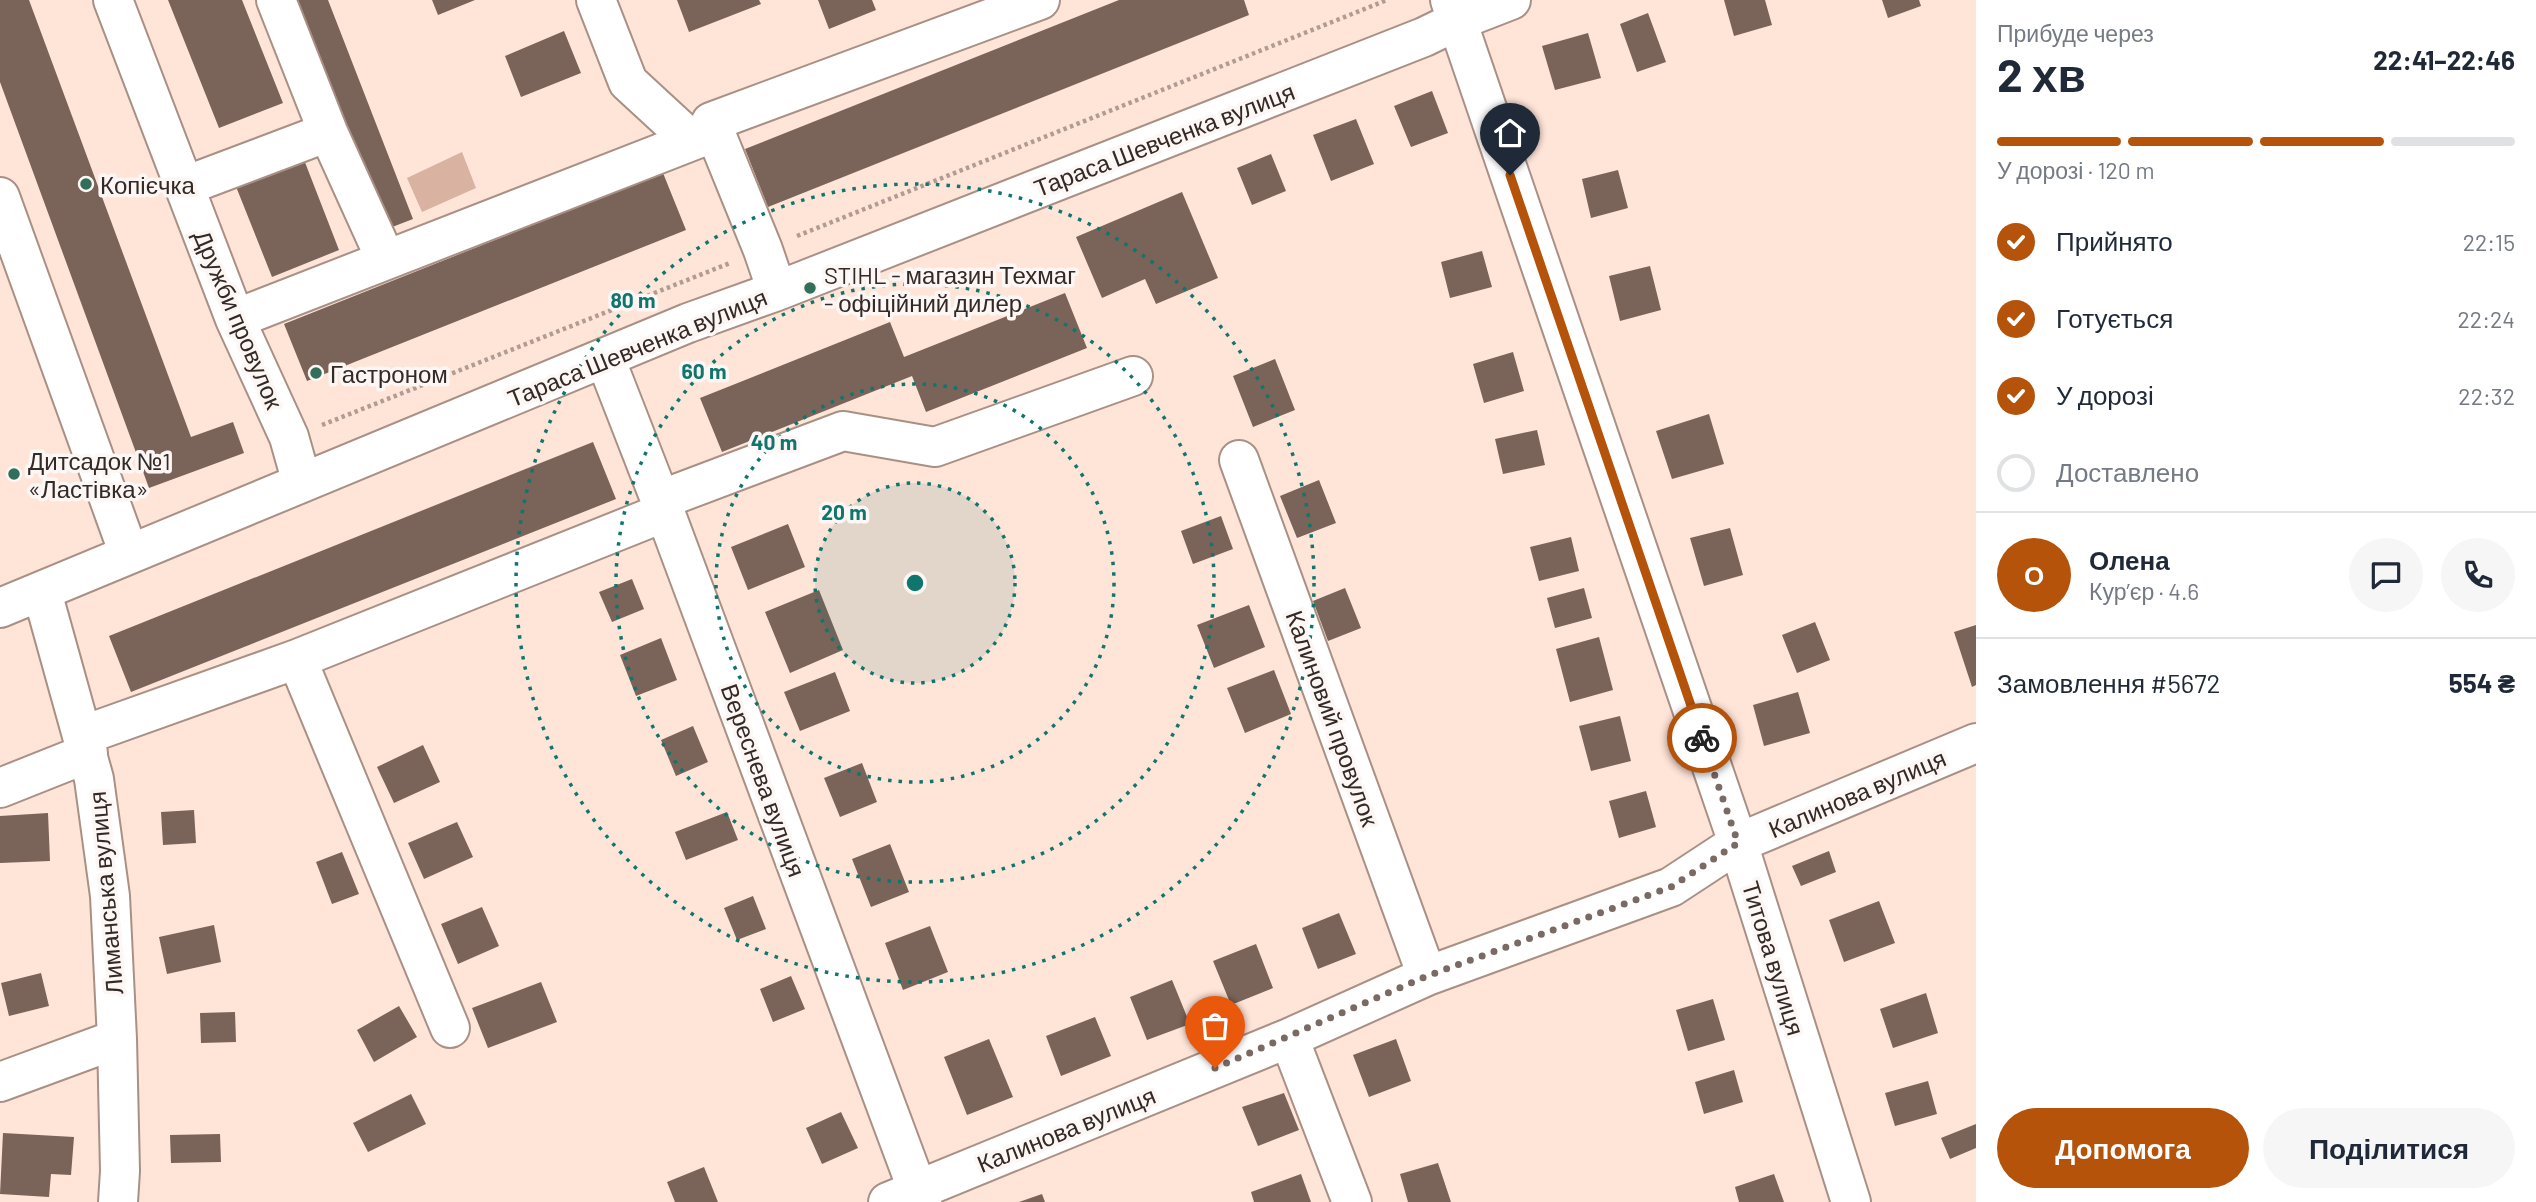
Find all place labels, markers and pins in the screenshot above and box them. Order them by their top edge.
pin [1480,103,1540,175]
place label: Копієчка [100,170,195,199]
marker: Копієчка [78,176,94,192]
place label: STIHL - магазин Техмаг - офіційний дилер [824,260,1076,317]
marker: STIHL - магазин Техмаг - офіційний дилер [802,280,818,296]
place label: Гастроном [330,359,448,388]
marker: Гастроном [308,365,324,381]
place label: Дитсадок №1 «Ластівка» [28,446,171,503]
marker: Дитсадок №1 «Ластівка» [6,466,22,482]
centre of rings [903,571,927,595]
pin [1185,996,1245,1068]

